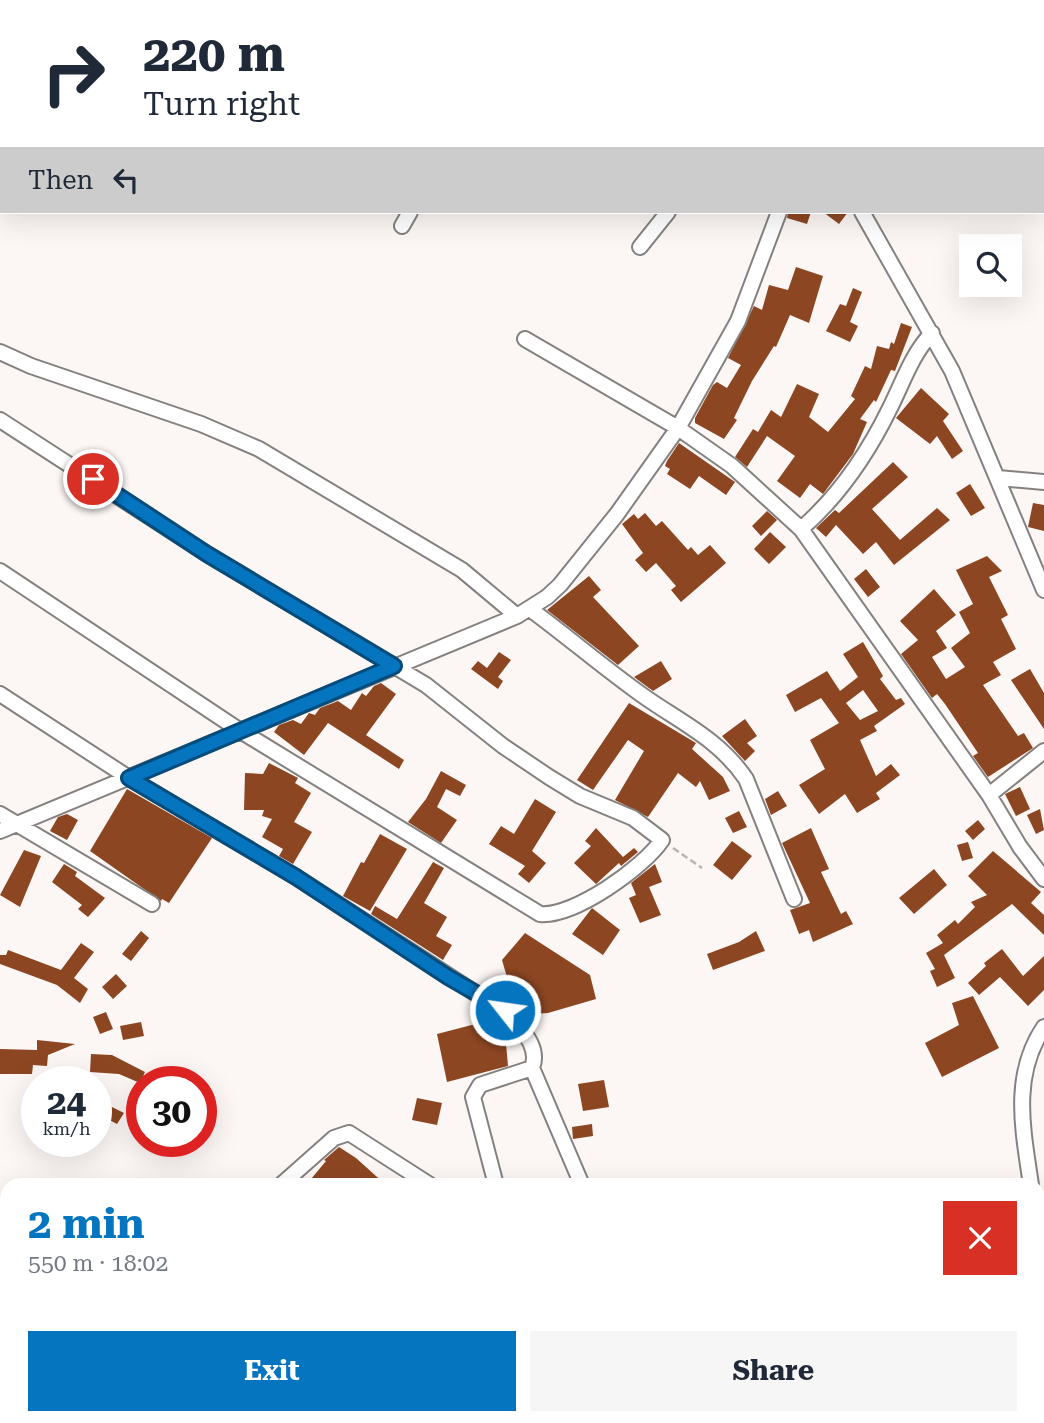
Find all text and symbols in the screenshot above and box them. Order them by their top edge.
text: 220 m [143,26,285,83]
icon: right [28,28,119,119]
text: Turn right [143,85,300,123]
icon: left [107,161,145,199]
text: Then [28,165,93,195]
map controls [959,234,1022,297]
button: search [959,234,1022,297]
pin [63,449,123,509]
icon: arrive [74,460,112,498]
position arrow [468,973,542,1047]
speed limit sign: 30 [126,1066,217,1157]
text: 24 [47,1082,86,1123]
text: km/h [42,1118,91,1139]
text: 2 min [28,1199,145,1248]
button: close [943,1201,1017,1275]
text: 550 m · 18:02 [28,1250,168,1277]
button: Exit [28,1331,516,1411]
button: Share [530,1331,1017,1411]

